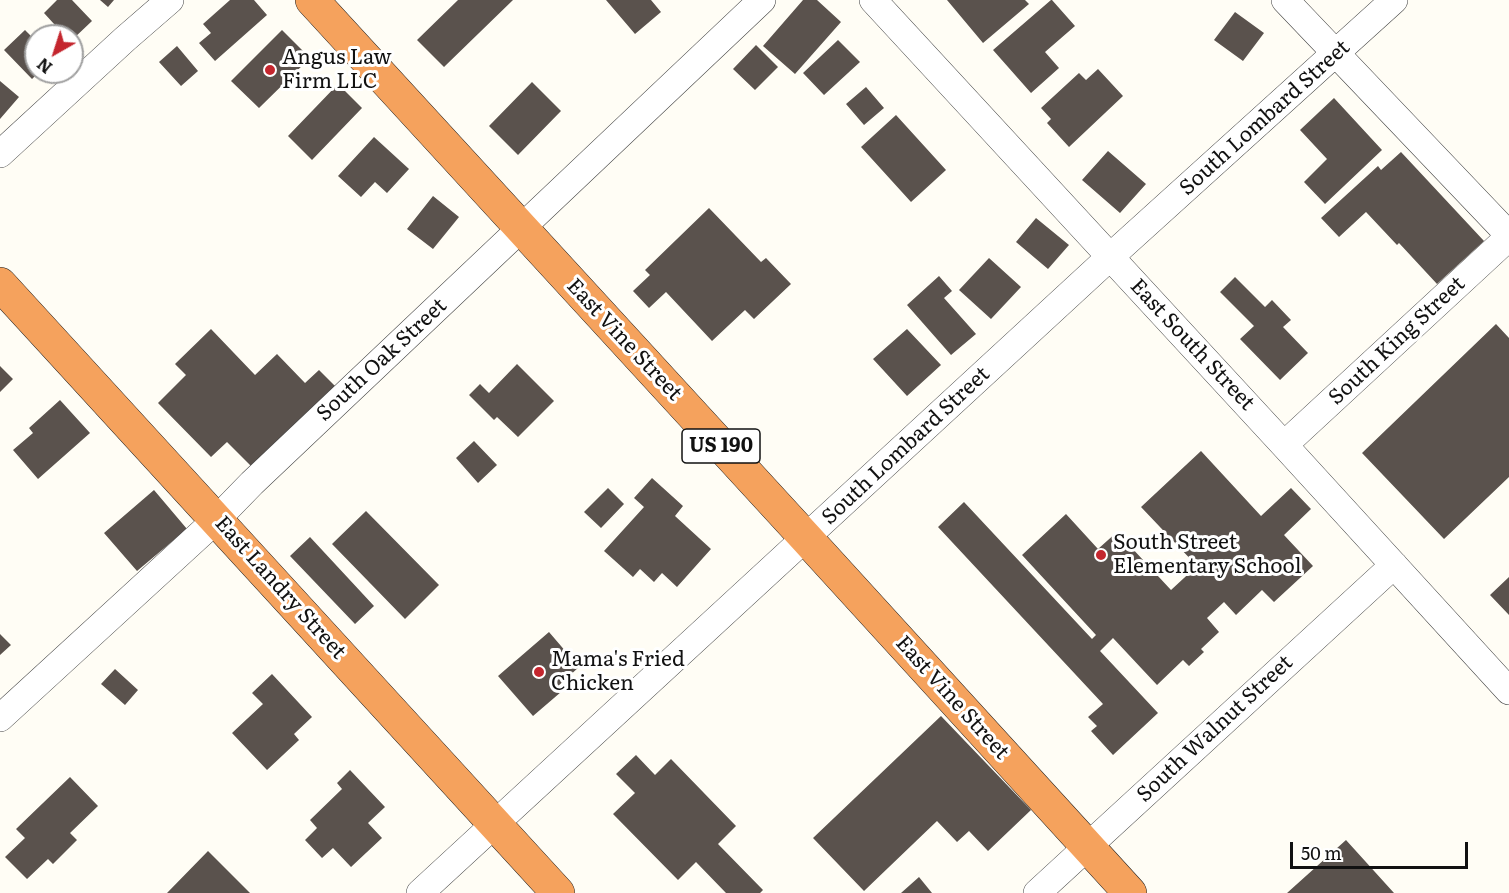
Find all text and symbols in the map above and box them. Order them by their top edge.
north arrow [24,24,84,84]
street label: South Lombard Street [1175,35,1355,201]
place label: Angus Law Firm LLC [282,45,392,95]
text: N [31,53,57,80]
marker: Angus Law Firm LLC [263,63,277,77]
street label: South King Street [1324,272,1470,410]
street label: East Vine Street [561,274,687,406]
street label: East South Street [1125,274,1259,416]
street label: South Oak Street [312,293,452,427]
street label: South Lombard Street [817,362,995,530]
road number: US 190 [682,429,760,463]
street label: East Landry Street [209,511,351,665]
place label: South Street Elementary School [1113,530,1302,580]
marker: South Street Elementary School [1094,548,1108,562]
street label: East Vine Street [890,631,1014,765]
place label: Mama's Fried Chicken [551,647,685,697]
street label: South Walnut Street [1132,650,1298,808]
marker: Mama's Fried Chicken [532,665,546,679]
scale bar [1293,830,1472,868]
text: 50 m [1301,839,1342,866]

